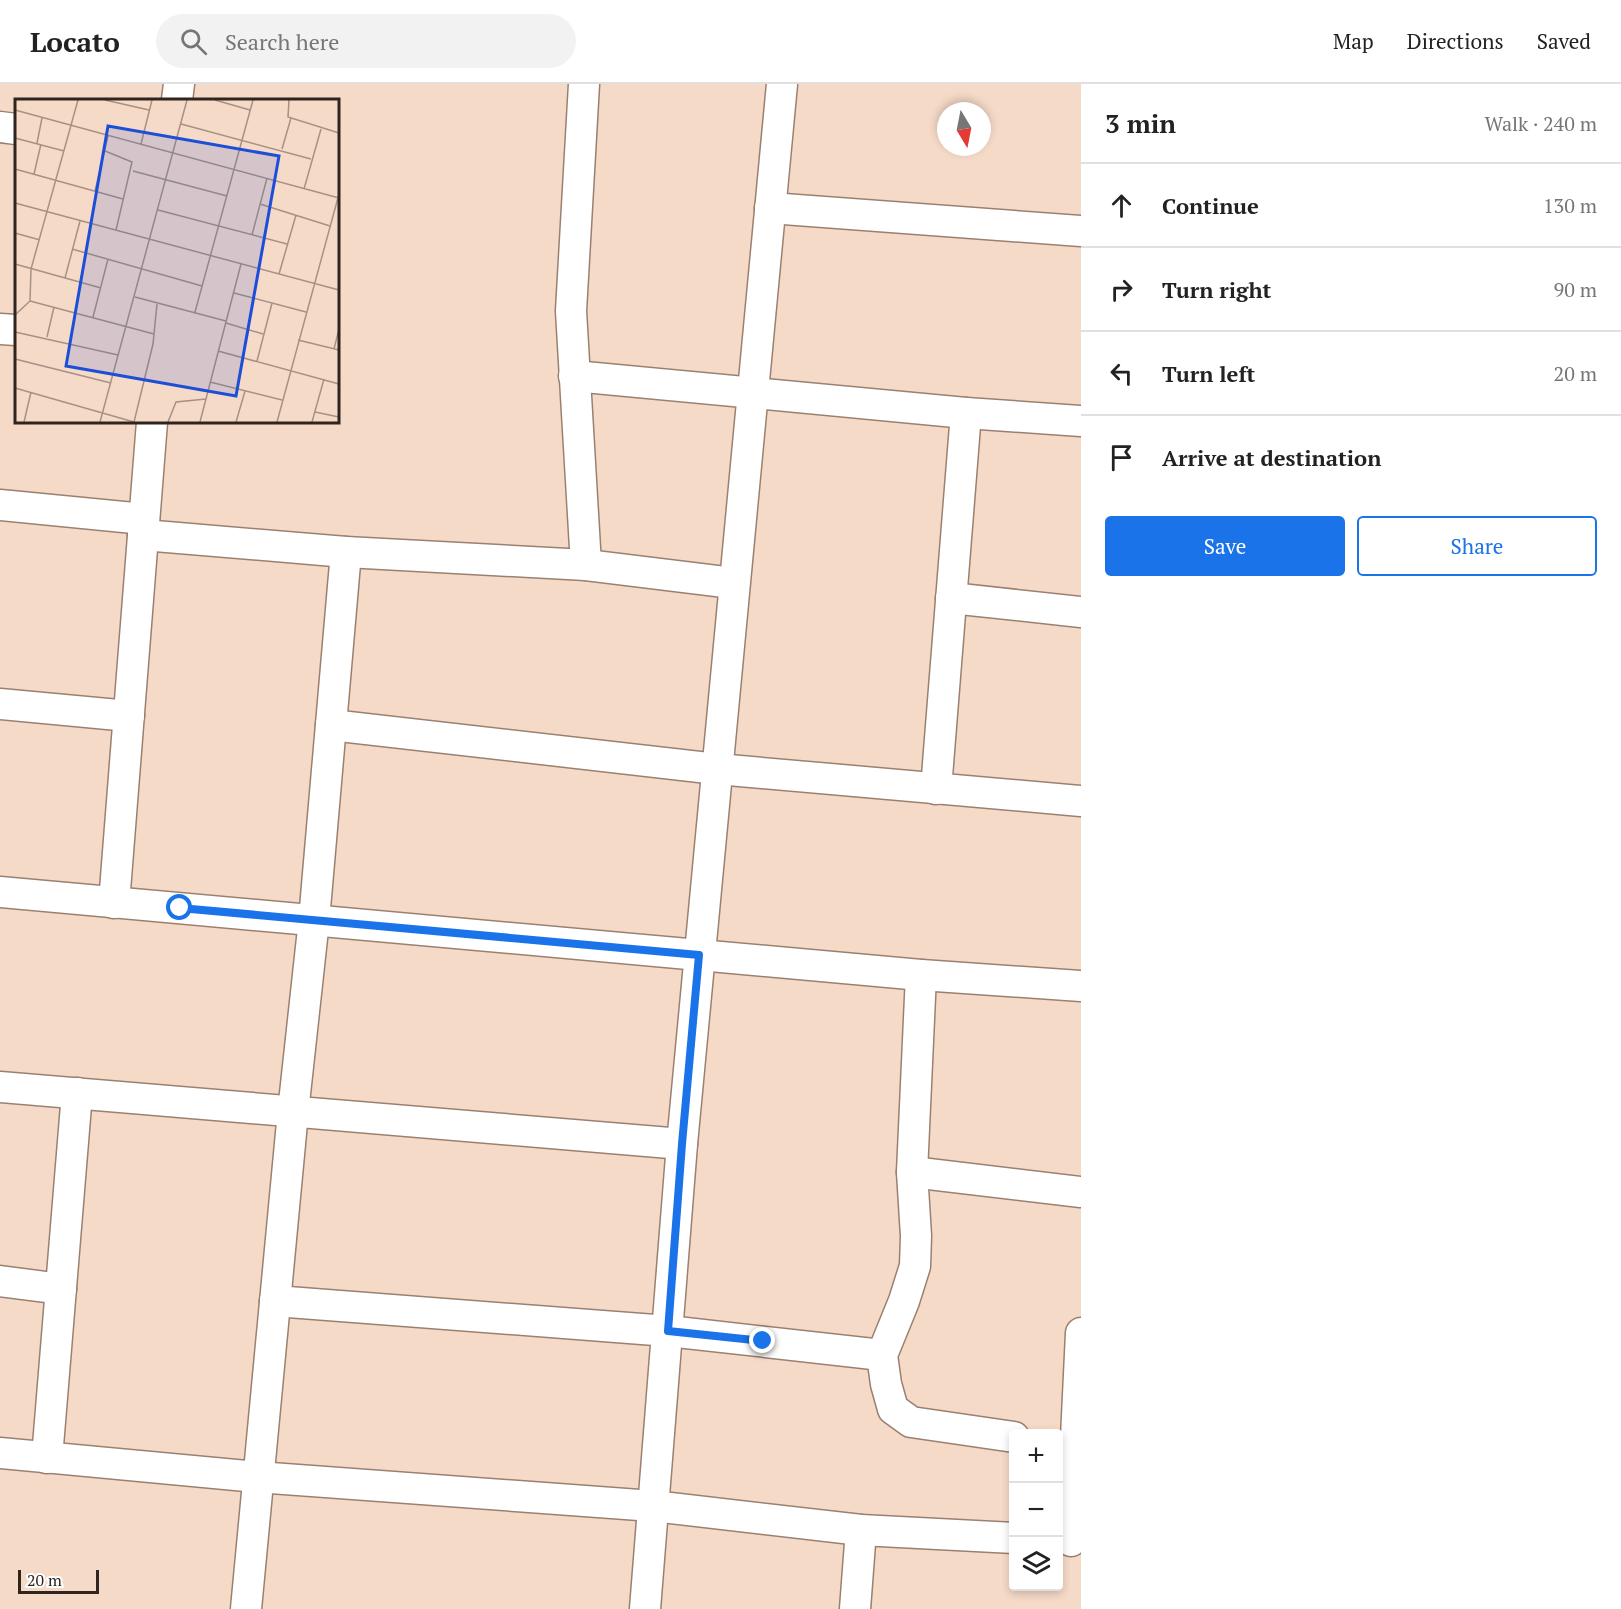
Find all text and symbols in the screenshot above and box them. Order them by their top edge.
search box [156,14,576,68]
text: Locato [30,23,120,60]
icon: search [177,25,210,58]
text: Search here [225,27,339,56]
text: Map [1333,27,1374,55]
text: Directions [1407,27,1504,55]
text: Saved [1537,27,1591,55]
inset map [15,99,339,423]
north arrow [937,102,991,156]
text: 3 min [1105,106,1176,140]
text: Walk · 240 m [1485,110,1597,137]
icon: ahead [1105,189,1138,222]
text: Continue [1162,191,1259,220]
text: 130 m [1543,192,1597,219]
icon: right [1105,273,1138,306]
text: Turn right [1162,275,1271,304]
text: 90 m [1554,276,1597,303]
icon: left [1105,357,1138,390]
text: Turn left [1162,359,1255,388]
text: 20 m [1554,360,1597,387]
icon: arrive [1105,441,1138,474]
text: Arrive at destination [1162,443,1381,472]
button: Save [1105,516,1345,576]
button: Share [1357,516,1597,576]
route start [166,894,192,920]
route end [749,1327,775,1353]
map controls [1009,1429,1063,1591]
button: + [1009,1429,1063,1483]
button: − [1009,1483,1063,1537]
button: layers [1009,1537,1063,1591]
scale bar [18,1567,99,1594]
text: 20 m [27,1569,62,1591]

